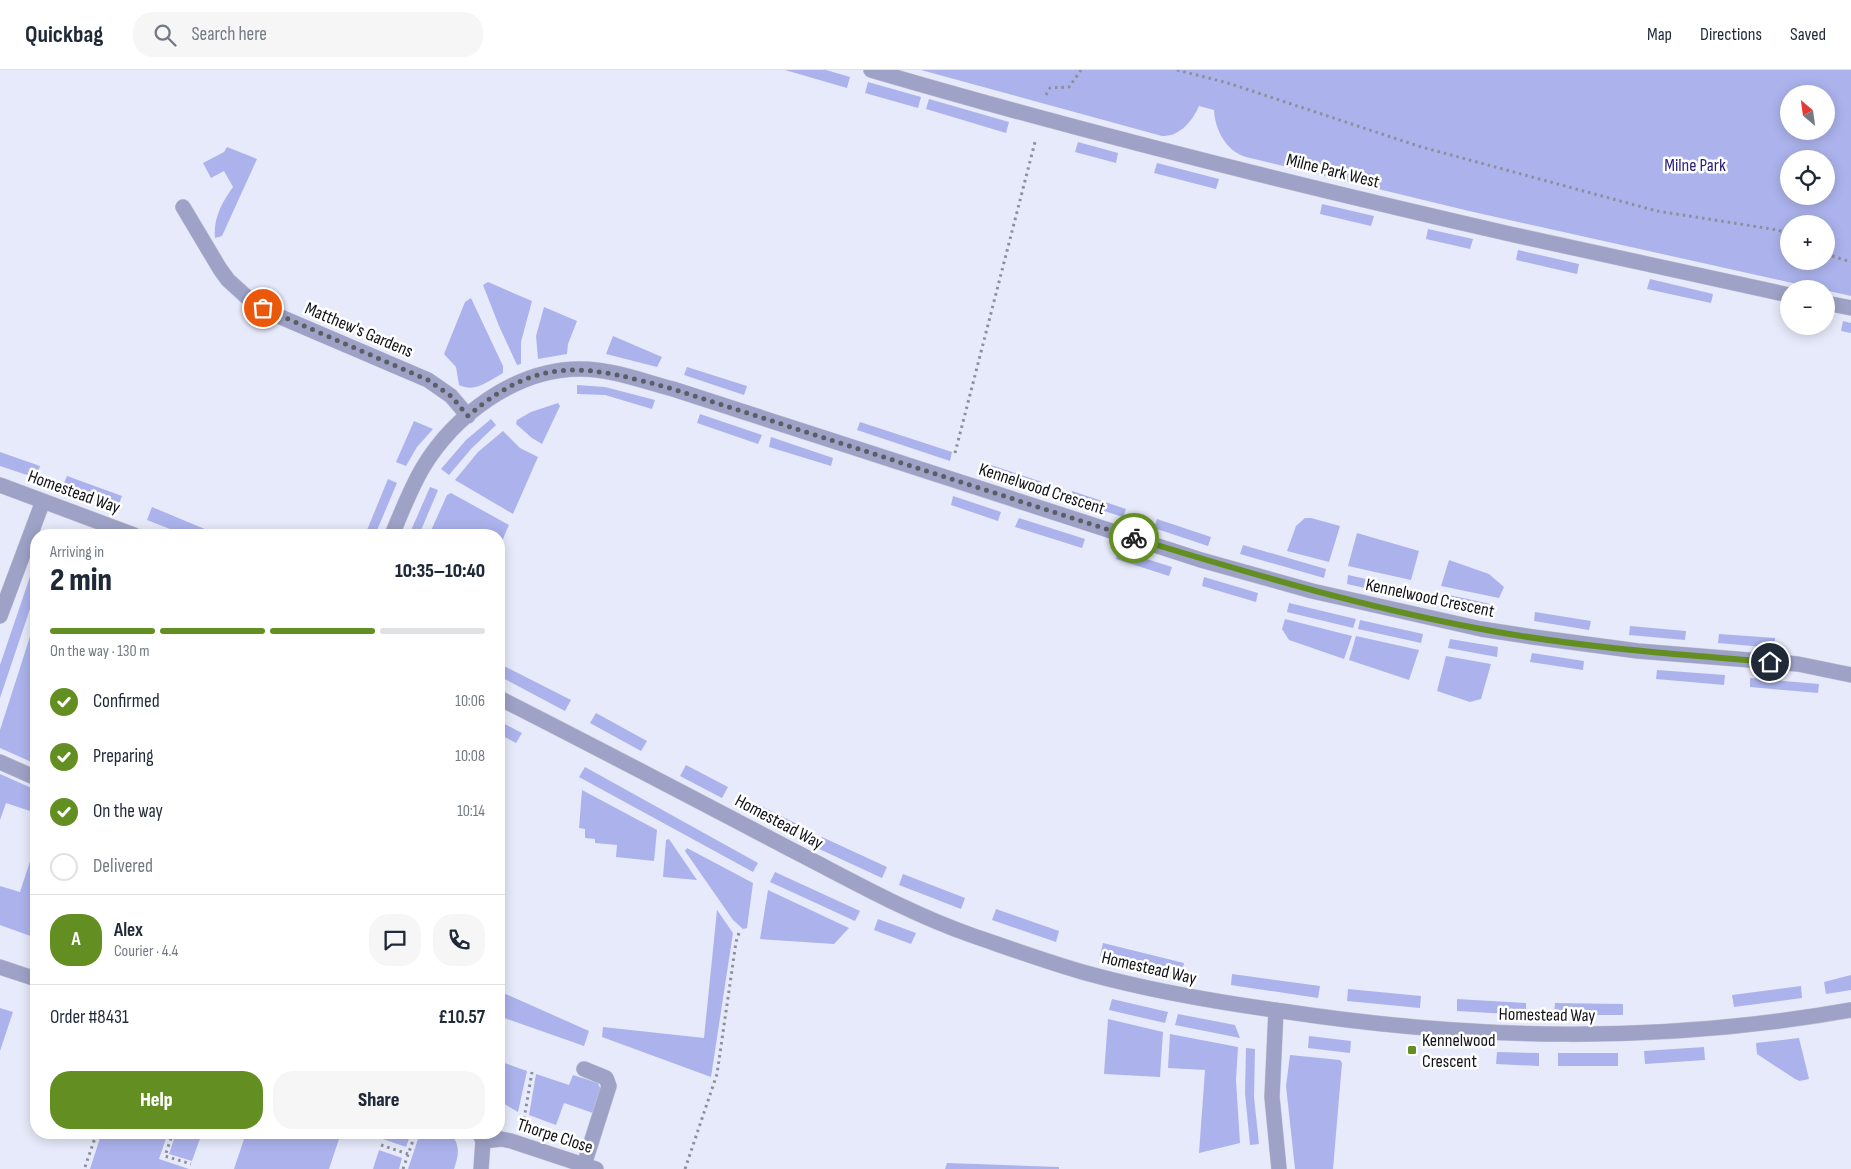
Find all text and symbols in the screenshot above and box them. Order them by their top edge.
search box [133,12,483,57]
text: Quickbag [25,20,103,49]
icon: search [151,21,179,49]
text: Search here [191,23,267,46]
text: Map [1647,24,1672,45]
text: Directions [1700,24,1762,45]
text: Saved [1790,24,1826,45]
north arrow [1780,85,1835,140]
map controls [1780,85,1835,335]
street label: Milne Park West [1284,149,1382,193]
button: locate [1780,150,1835,205]
park label: Milne Park [1664,155,1726,176]
button: + [1780,215,1835,270]
button: − [1780,280,1835,335]
pin [242,287,284,329]
icon: bag [249,294,277,322]
street label: Matthew's Gardens [302,298,416,362]
street label: Kennelwood Crescent [976,459,1108,519]
street label: Homestead Way [25,466,123,518]
courier [1109,513,1159,563]
icon: bike [1120,524,1148,552]
text: Arriving in [50,543,104,562]
text: 10:35–10:40 [395,560,485,583]
text: 2 min [50,561,112,600]
street label: Kennelwood Crescent [1364,574,1497,622]
pin [1749,641,1791,683]
text: On the way · 130 m [50,642,149,661]
icon: home [1756,648,1784,676]
icon: check [50,688,78,716]
text: Confirmed [93,690,160,713]
text: 10:06 [455,692,485,711]
icon: check [50,743,78,771]
text: Preparing [93,745,154,768]
text: 10:08 [455,747,485,766]
street label: Homestead Way [731,790,827,854]
icon: check [50,798,78,826]
text: On the way [93,800,163,823]
text: 10:14 [457,802,485,821]
text: Delivered [93,855,153,878]
button: chat [369,914,421,966]
button: phone [433,914,485,966]
text: Alex [114,919,143,942]
text: A [71,928,81,951]
text: Courier · 4.4 [114,942,178,961]
street label: Homestead Way [1100,947,1199,989]
street label: Homestead Way [1498,1004,1596,1026]
text: Order #8431 [50,1006,129,1029]
text: £10.57 [438,1006,485,1029]
place label: Kennelwood Crescent [1422,1030,1496,1072]
marker: Kennelwood Crescent [1406,1044,1418,1056]
button: Help [50,1071,263,1129]
button: Share [273,1071,485,1129]
street label: Thorpe Close [515,1114,595,1158]

